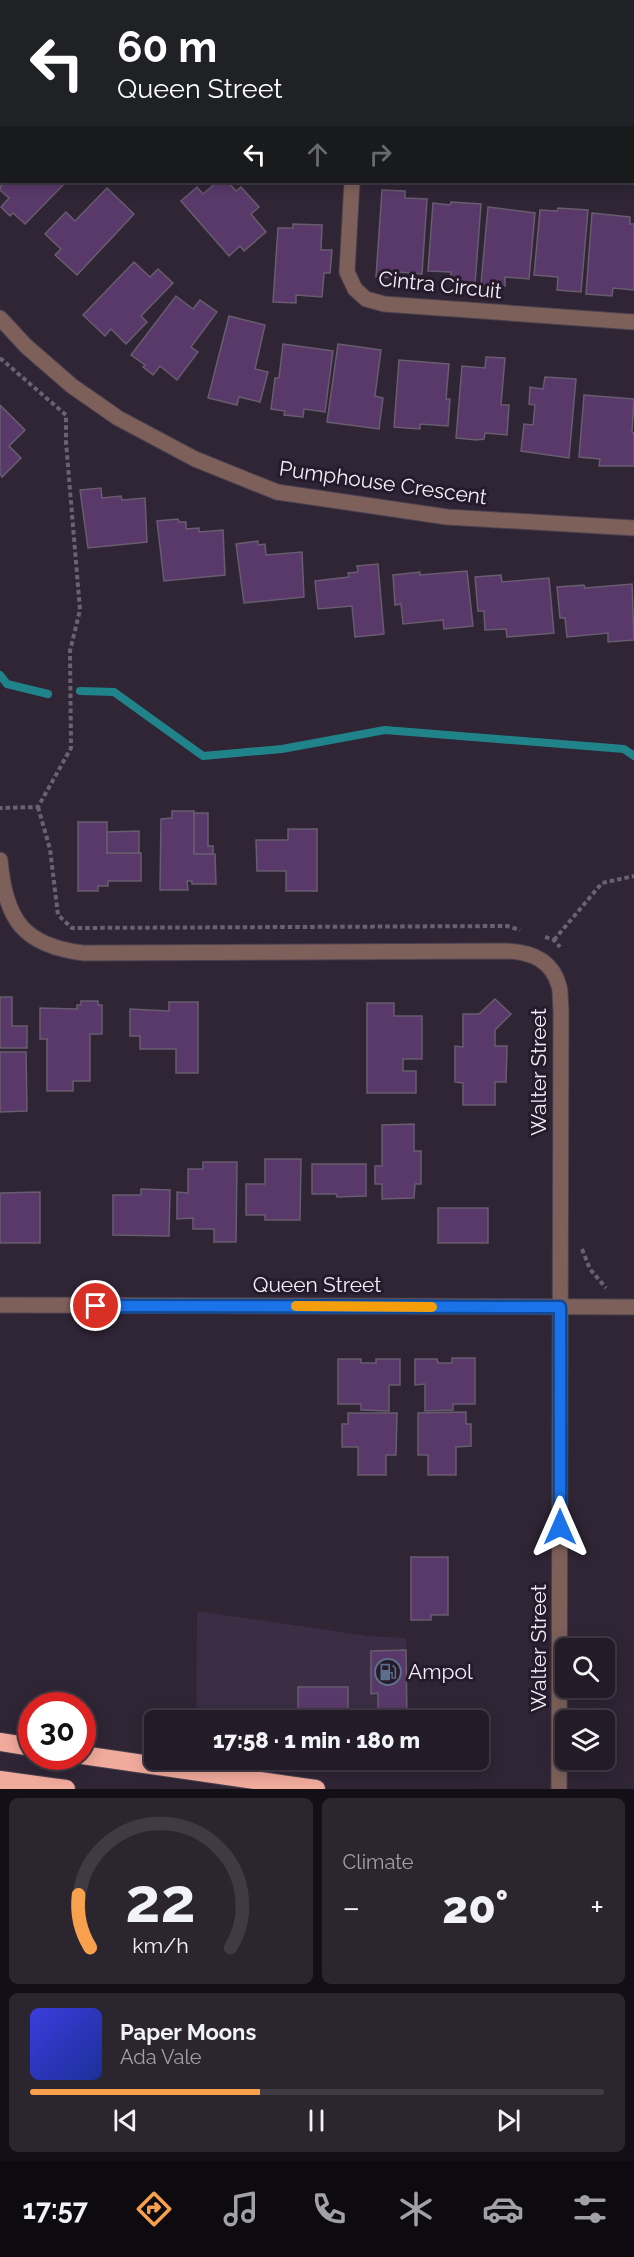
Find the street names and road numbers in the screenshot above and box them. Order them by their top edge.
street label: Cintra Circuit [377,266,503,303]
street label: Pumphouse Crescent [278,456,489,509]
street label: Walter Street [526,1008,551,1136]
street label: Queen Street [253,1272,381,1297]
street label: Walter Street [526,1584,551,1712]

